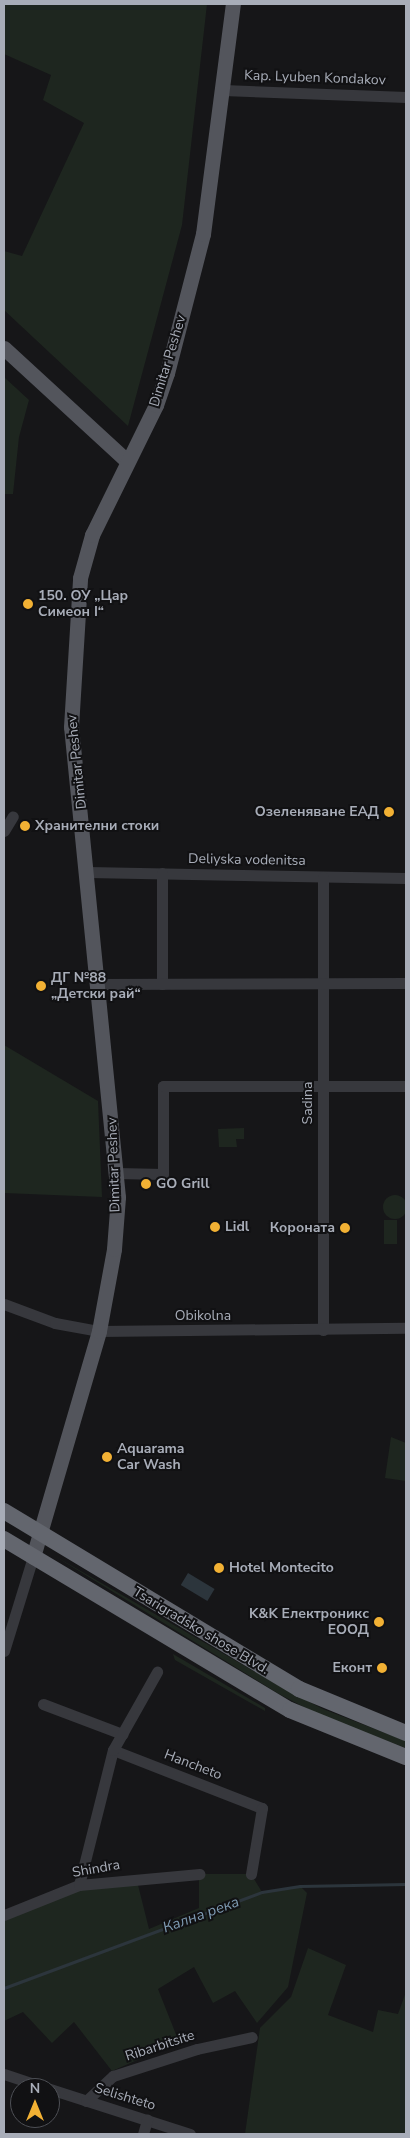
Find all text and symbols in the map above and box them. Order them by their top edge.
street label: Kap. Lyuben Kondakov [244,67,386,89]
street label: Dimitar Peshev [146,313,190,409]
place label: 150. ОУ „Цар Симеон I“ [38,588,128,620]
marker: 150. ОУ „Цар Симеон I“ [22,598,34,610]
street label: Dimitar Peshev [64,714,90,810]
place label: Озеленяване ЕАД [255,804,379,820]
marker: Озеленяване ЕАД [383,806,395,818]
place label: Хранителни стоки [35,818,159,834]
marker: Хранителни стоки [19,820,31,832]
street label: Deliyska vodenitsa [188,851,306,869]
place label: ДГ №88 „Детски рай“ [51,970,141,1002]
marker: ДГ №88 „Детски рай“ [35,980,47,992]
street label: Sadina [300,1082,316,1124]
street label: Dimitar Peshev [104,1117,124,1213]
place label: GO Grill [156,1176,209,1192]
marker: GO Grill [140,1178,152,1190]
place label: Lidl [225,1219,249,1235]
place label: Короната [270,1220,335,1236]
marker: Lidl [209,1221,221,1233]
marker: Короната [339,1222,351,1234]
street label: Obikolna [175,1308,231,1324]
place label: Aquarama Car Wash [117,1441,185,1474]
marker: Aquarama Car Wash [101,1451,113,1463]
place label: Hotel Montecito [229,1560,334,1576]
marker: Hotel Montecito [213,1562,225,1574]
street label: Tsarigradsko shose Blvd. [130,1584,272,1678]
place label: K&K Електроникс ЕООД [249,1606,369,1638]
marker: K&K Електроникс ЕООД [373,1616,385,1628]
place label: Еконт [332,1660,372,1676]
marker: Еконт [376,1662,388,1674]
street label: Hancheto [162,1746,224,1784]
street label: Shindra [71,1857,121,1881]
water label: Кална река [160,1893,242,1937]
street label: Ribarbitsite [123,2027,197,2065]
north arrow [10,2078,60,2128]
text: N [30,2079,40,2098]
street label: Selishteto [92,2080,158,2114]

